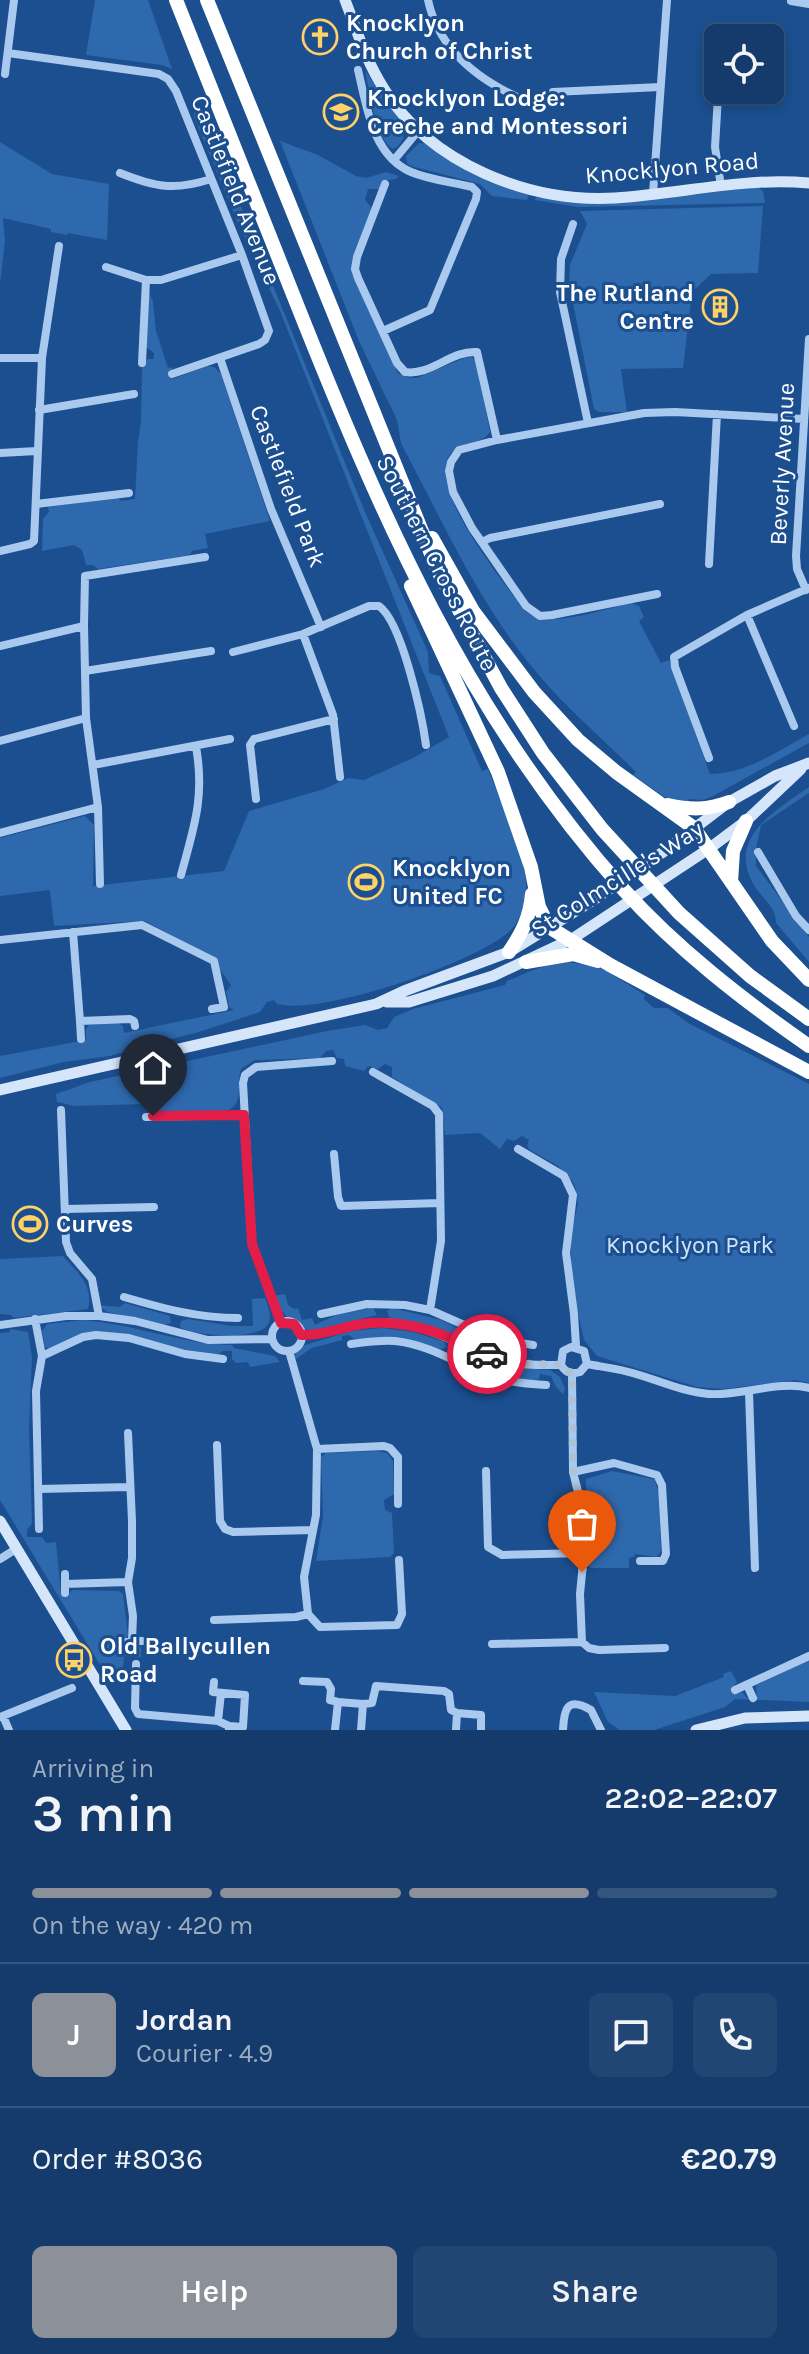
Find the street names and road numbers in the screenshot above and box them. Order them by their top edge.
street label: Castlefield Avenue [185,91,287,289]
street label: Knocklyon Road [584,146,760,190]
street label: Beverly Avenue [764,382,800,546]
street label: Castlefield Park [244,401,332,571]
street label: Southern Cross Route [371,451,503,675]
street label: St Colmcille's Way [526,815,708,943]

